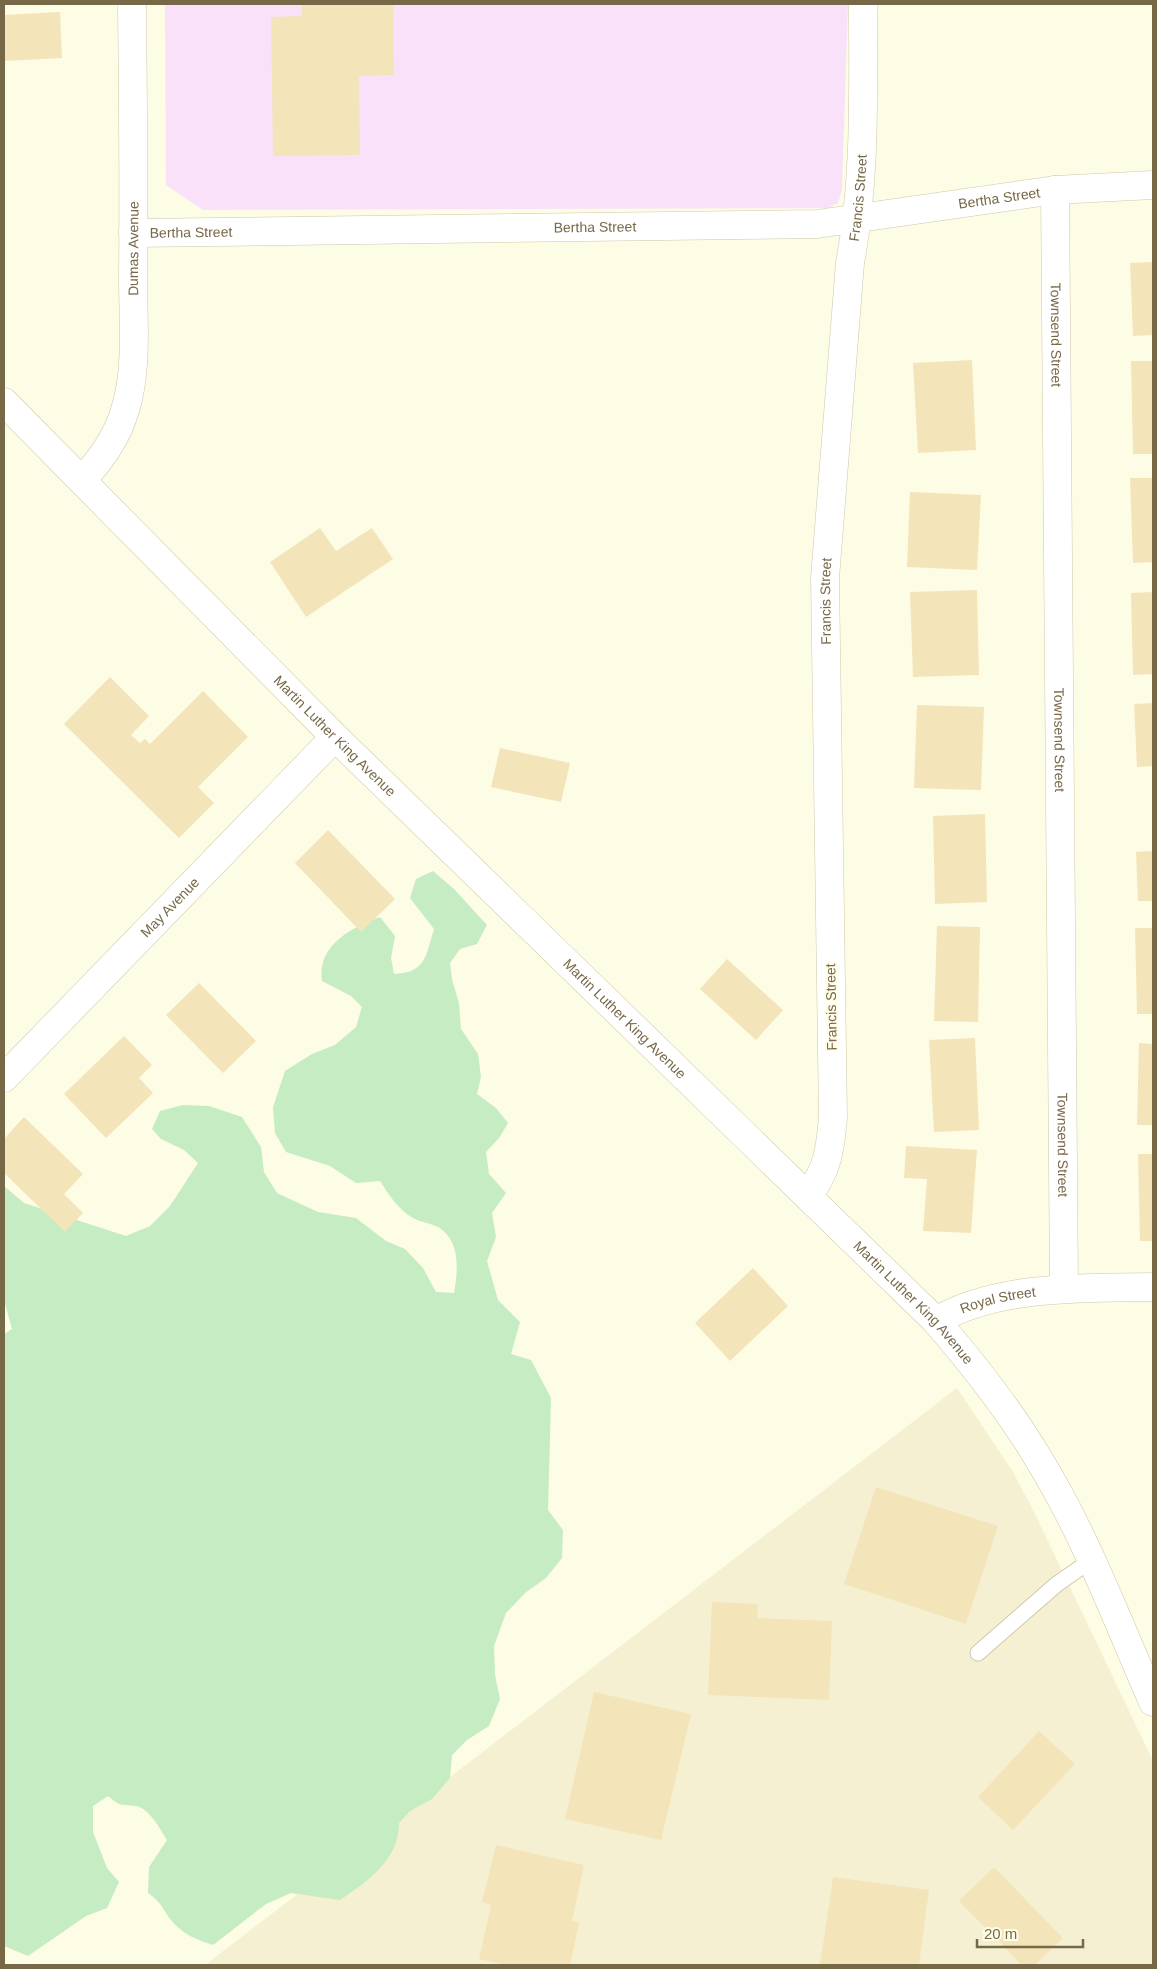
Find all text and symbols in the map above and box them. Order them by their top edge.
street label: Francis Street [846,154,870,242]
street label: Bertha Street [957,184,1041,212]
street label: Dumas Avenue [125,201,141,296]
street label: Bertha Street [554,218,636,235]
street label: Bertha Street [150,224,232,241]
street label: Townsend Street [1048,283,1065,387]
street label: Francis Street [817,557,835,645]
street label: Martin Luther King Avenue [271,672,399,800]
street label: Townsend Street [1051,688,1068,792]
street label: May Avenue [137,874,202,940]
street label: Martin Luther King Avenue [560,955,690,1082]
street label: Francis Street [822,963,840,1051]
street label: Townsend Street [1054,1093,1071,1197]
street label: Martin Luther King Avenue [851,1238,977,1367]
street label: Royal Street [958,1284,1037,1316]
scale bar [977,1916,1083,1948]
text: 20 m [984,1925,1017,1942]

